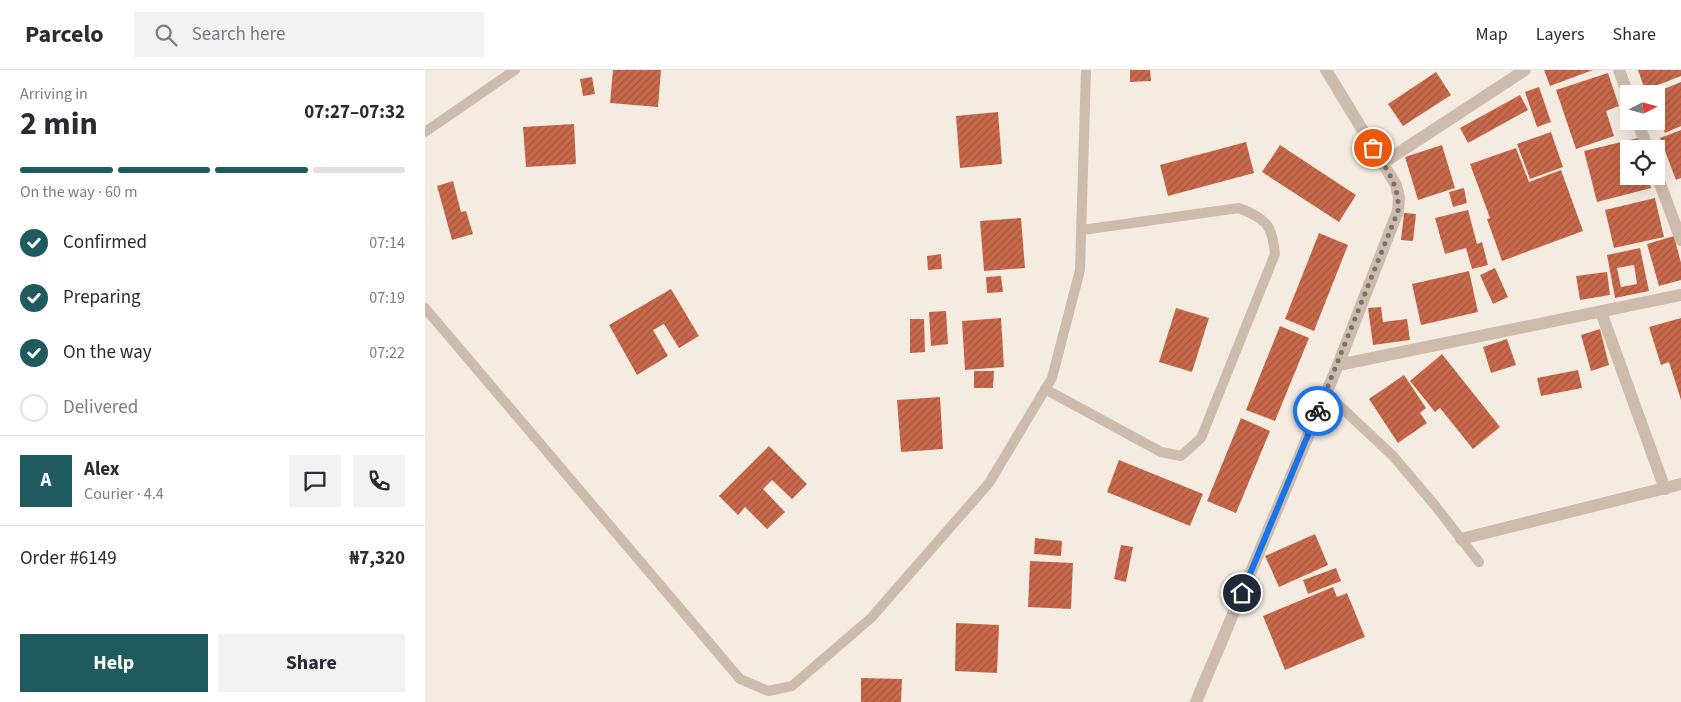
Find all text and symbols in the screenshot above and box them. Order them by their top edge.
search box [134,12,484,57]
text: Parcelo [25,17,104,52]
icon: search [152,21,180,49]
text: Search here [192,21,285,48]
text: Map [1476,22,1508,47]
text: Layers [1536,22,1585,47]
text: Share [1613,22,1656,47]
text: Arriving in [20,83,88,105]
north arrow [1620,85,1665,130]
map controls [1620,85,1665,185]
text: 07:27–07:32 [304,99,405,126]
text: 2 min [20,101,98,147]
pin [1352,127,1394,169]
icon: bag [1359,134,1387,162]
button: locate [1620,140,1665,185]
text: On the way · 60 m [20,181,137,203]
icon: check [20,229,48,257]
text: Confirmed [63,229,147,256]
text: 07:14 [369,232,405,254]
icon: check [20,284,48,312]
text: Preparing [63,284,141,311]
text: 07:19 [369,287,405,309]
icon: check [20,339,48,367]
text: On the way [63,339,152,366]
text: 07:22 [369,342,405,364]
courier [1293,386,1343,436]
text: Delivered [63,394,138,421]
icon: bike [1304,397,1332,425]
button: chat [289,455,341,507]
button: phone [353,455,405,507]
text: Alex [84,456,120,483]
text: A [41,467,51,494]
text: Courier · 4.4 [84,483,164,505]
text: Order #6149 [20,545,117,572]
text: ₦7,320 [349,545,405,572]
pin [1221,572,1263,614]
icon: home [1228,579,1256,607]
button: Help [20,634,208,692]
button: Share [218,634,405,692]

